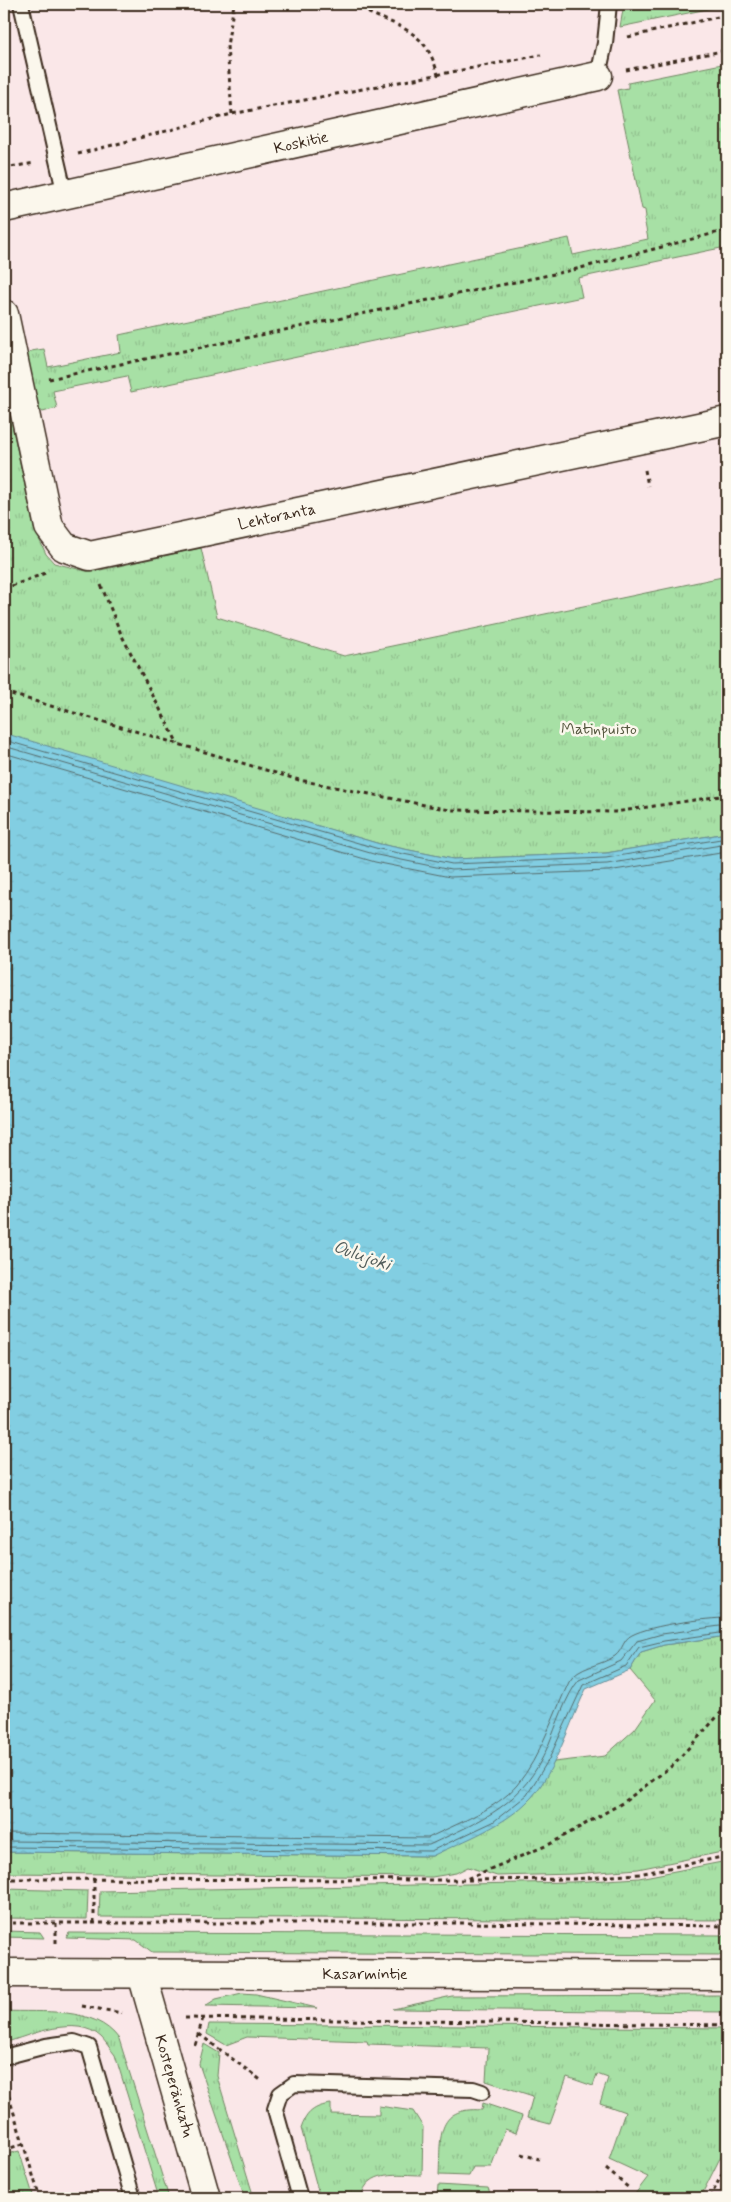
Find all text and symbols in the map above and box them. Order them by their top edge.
street label: Koskitie [272,127,330,159]
street label: Lehtoranta [236,499,318,535]
park label: Matinpuisto [561,719,637,740]
water label: Oulujoki [330,1235,396,1278]
street label: Kasarmintie [322,1964,408,1985]
street label: Kosteperänkatu [149,2032,199,2140]

